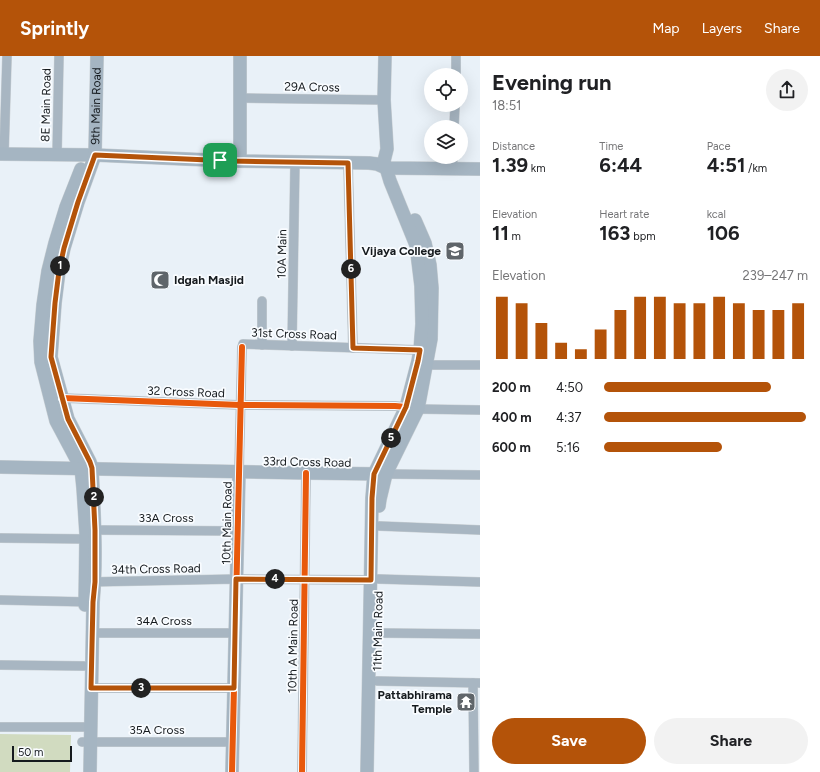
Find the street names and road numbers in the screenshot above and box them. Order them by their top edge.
street label: 9th Main Road [88,67,104,145]
street label: 8E Main Road [38,68,54,142]
street label: 29A Cross [284,80,340,94]
street label: 10A Main [275,229,289,279]
street label: 31st Cross Road [251,326,337,342]
street label: 32 Cross Road [147,384,225,400]
street label: 33rd Cross Road [263,454,351,470]
street label: 10th Main Road [219,481,235,565]
street label: 33A Cross [139,511,194,525]
street label: 34th Cross Road [111,561,201,577]
street label: 11th Main Road [370,591,386,671]
street label: 10th A Main Road [285,599,301,693]
street label: 34A Cross [136,614,192,628]
street label: 35A Cross [129,723,185,737]

